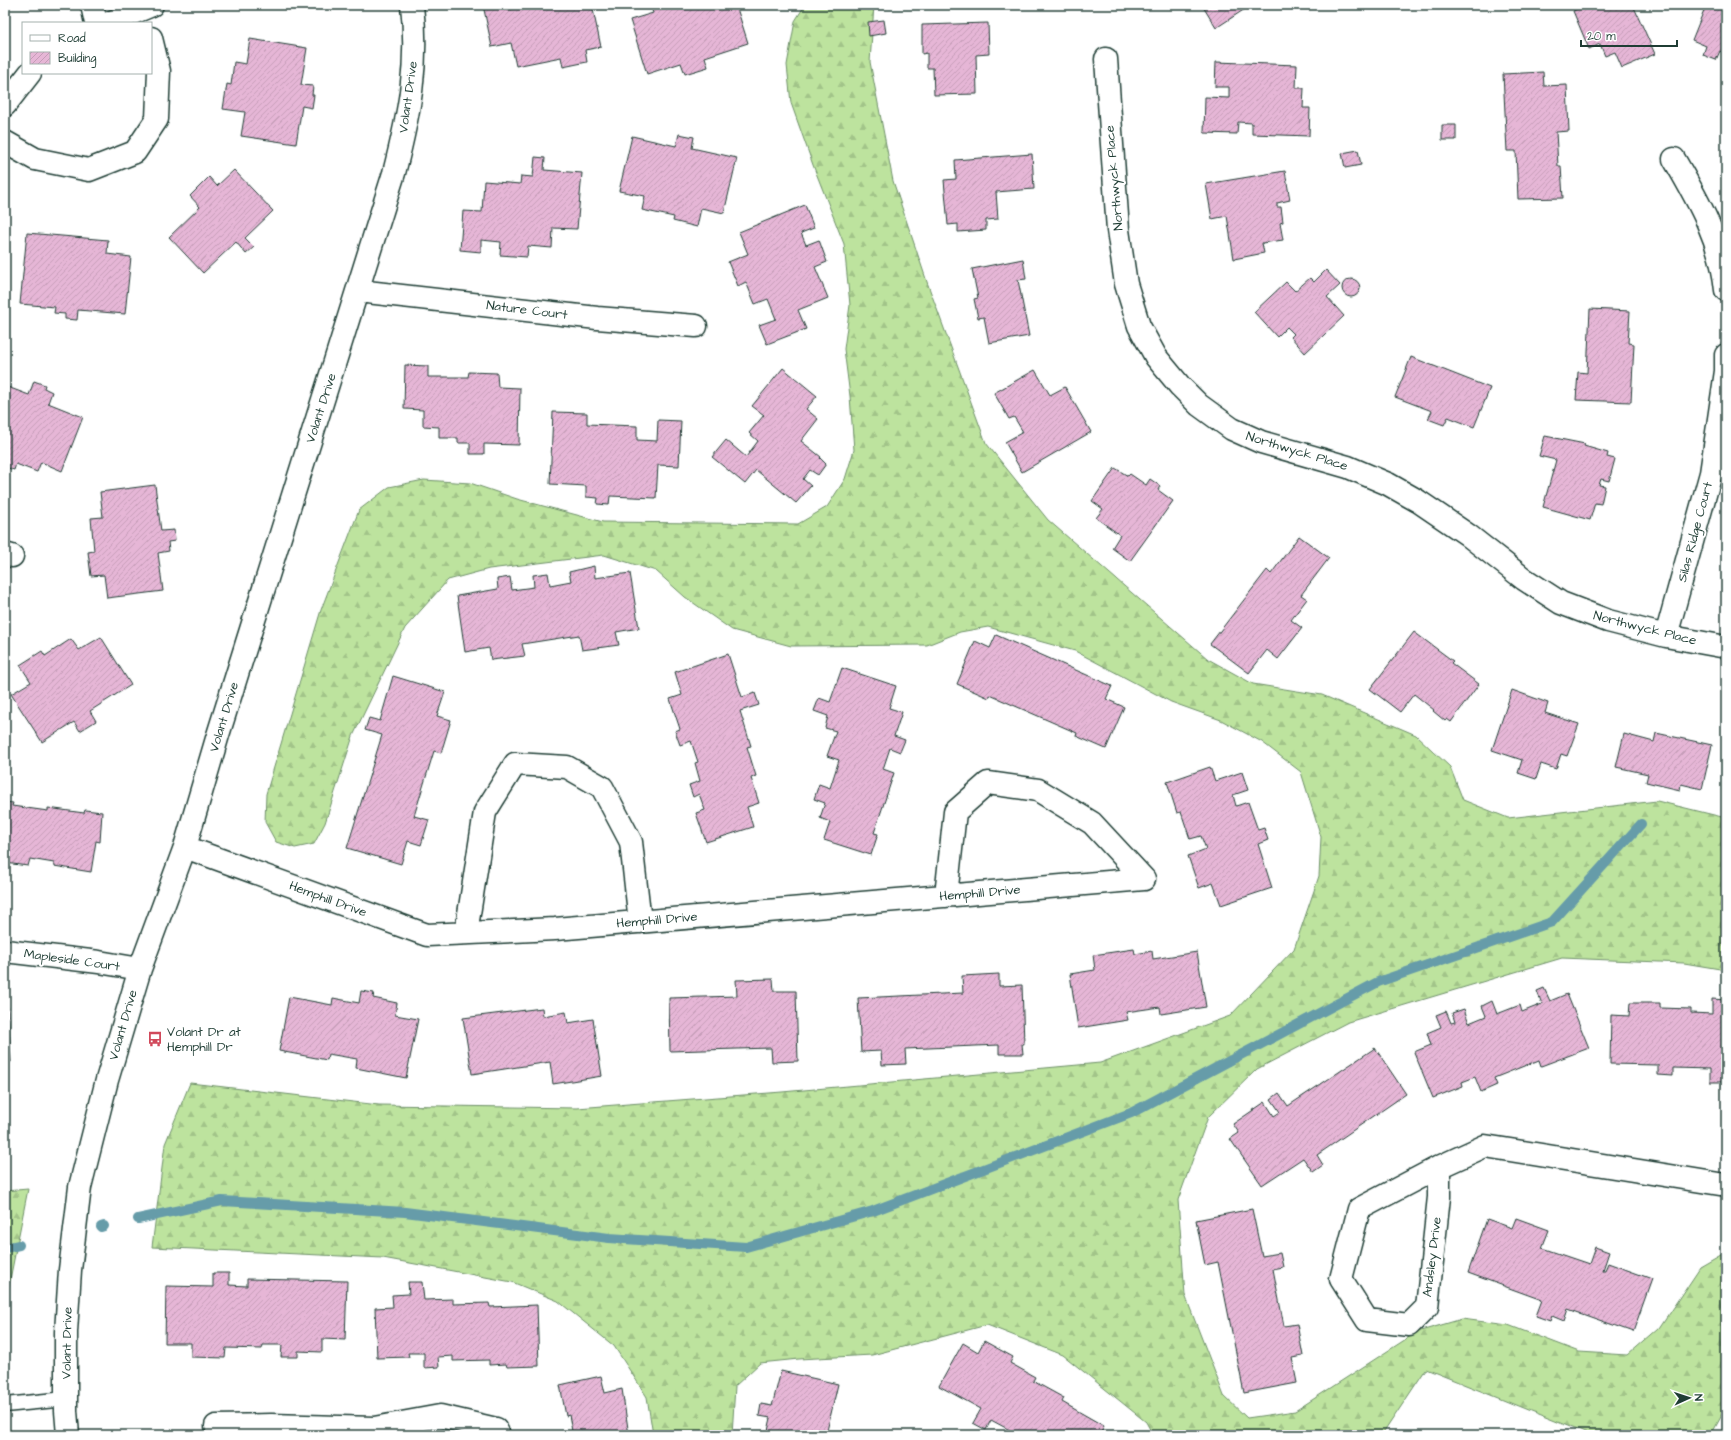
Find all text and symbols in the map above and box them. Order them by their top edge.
legend [22,22,152,74]
scale bar [1581,22,1677,48]
text: 20 m [1587,28,1616,45]
text: Road [58,30,86,47]
text: Building [58,50,96,68]
street label: Volant Drive [394,60,422,134]
street label: Northwyck Place [1100,125,1129,231]
street label: Nature Court [485,296,569,324]
street label: Volant Drive [301,371,341,445]
street label: Northwyck Place [1244,427,1350,476]
street label: Silas Ridge Court [1673,479,1718,584]
street label: Northwyck Place [1591,606,1698,650]
street label: Volant Drive [205,680,243,754]
street label: Hemphill Drive [287,877,369,921]
street label: Hemphill Drive [939,880,1021,906]
street label: Hemphill Drive [616,907,698,933]
street label: Mapleside Court [23,944,122,976]
street label: Volant Drive [104,988,142,1062]
place label: Volant Dr at Hemphill Dr [167,1023,242,1056]
bus stop icon: Volant Dr at Hemphill Dr [146,1030,164,1048]
street label: Andsley Drive [1418,1216,1447,1298]
street label: Volant Drive [57,1307,77,1379]
north arrow [1669,1378,1709,1418]
text: N [1691,1394,1706,1401]

